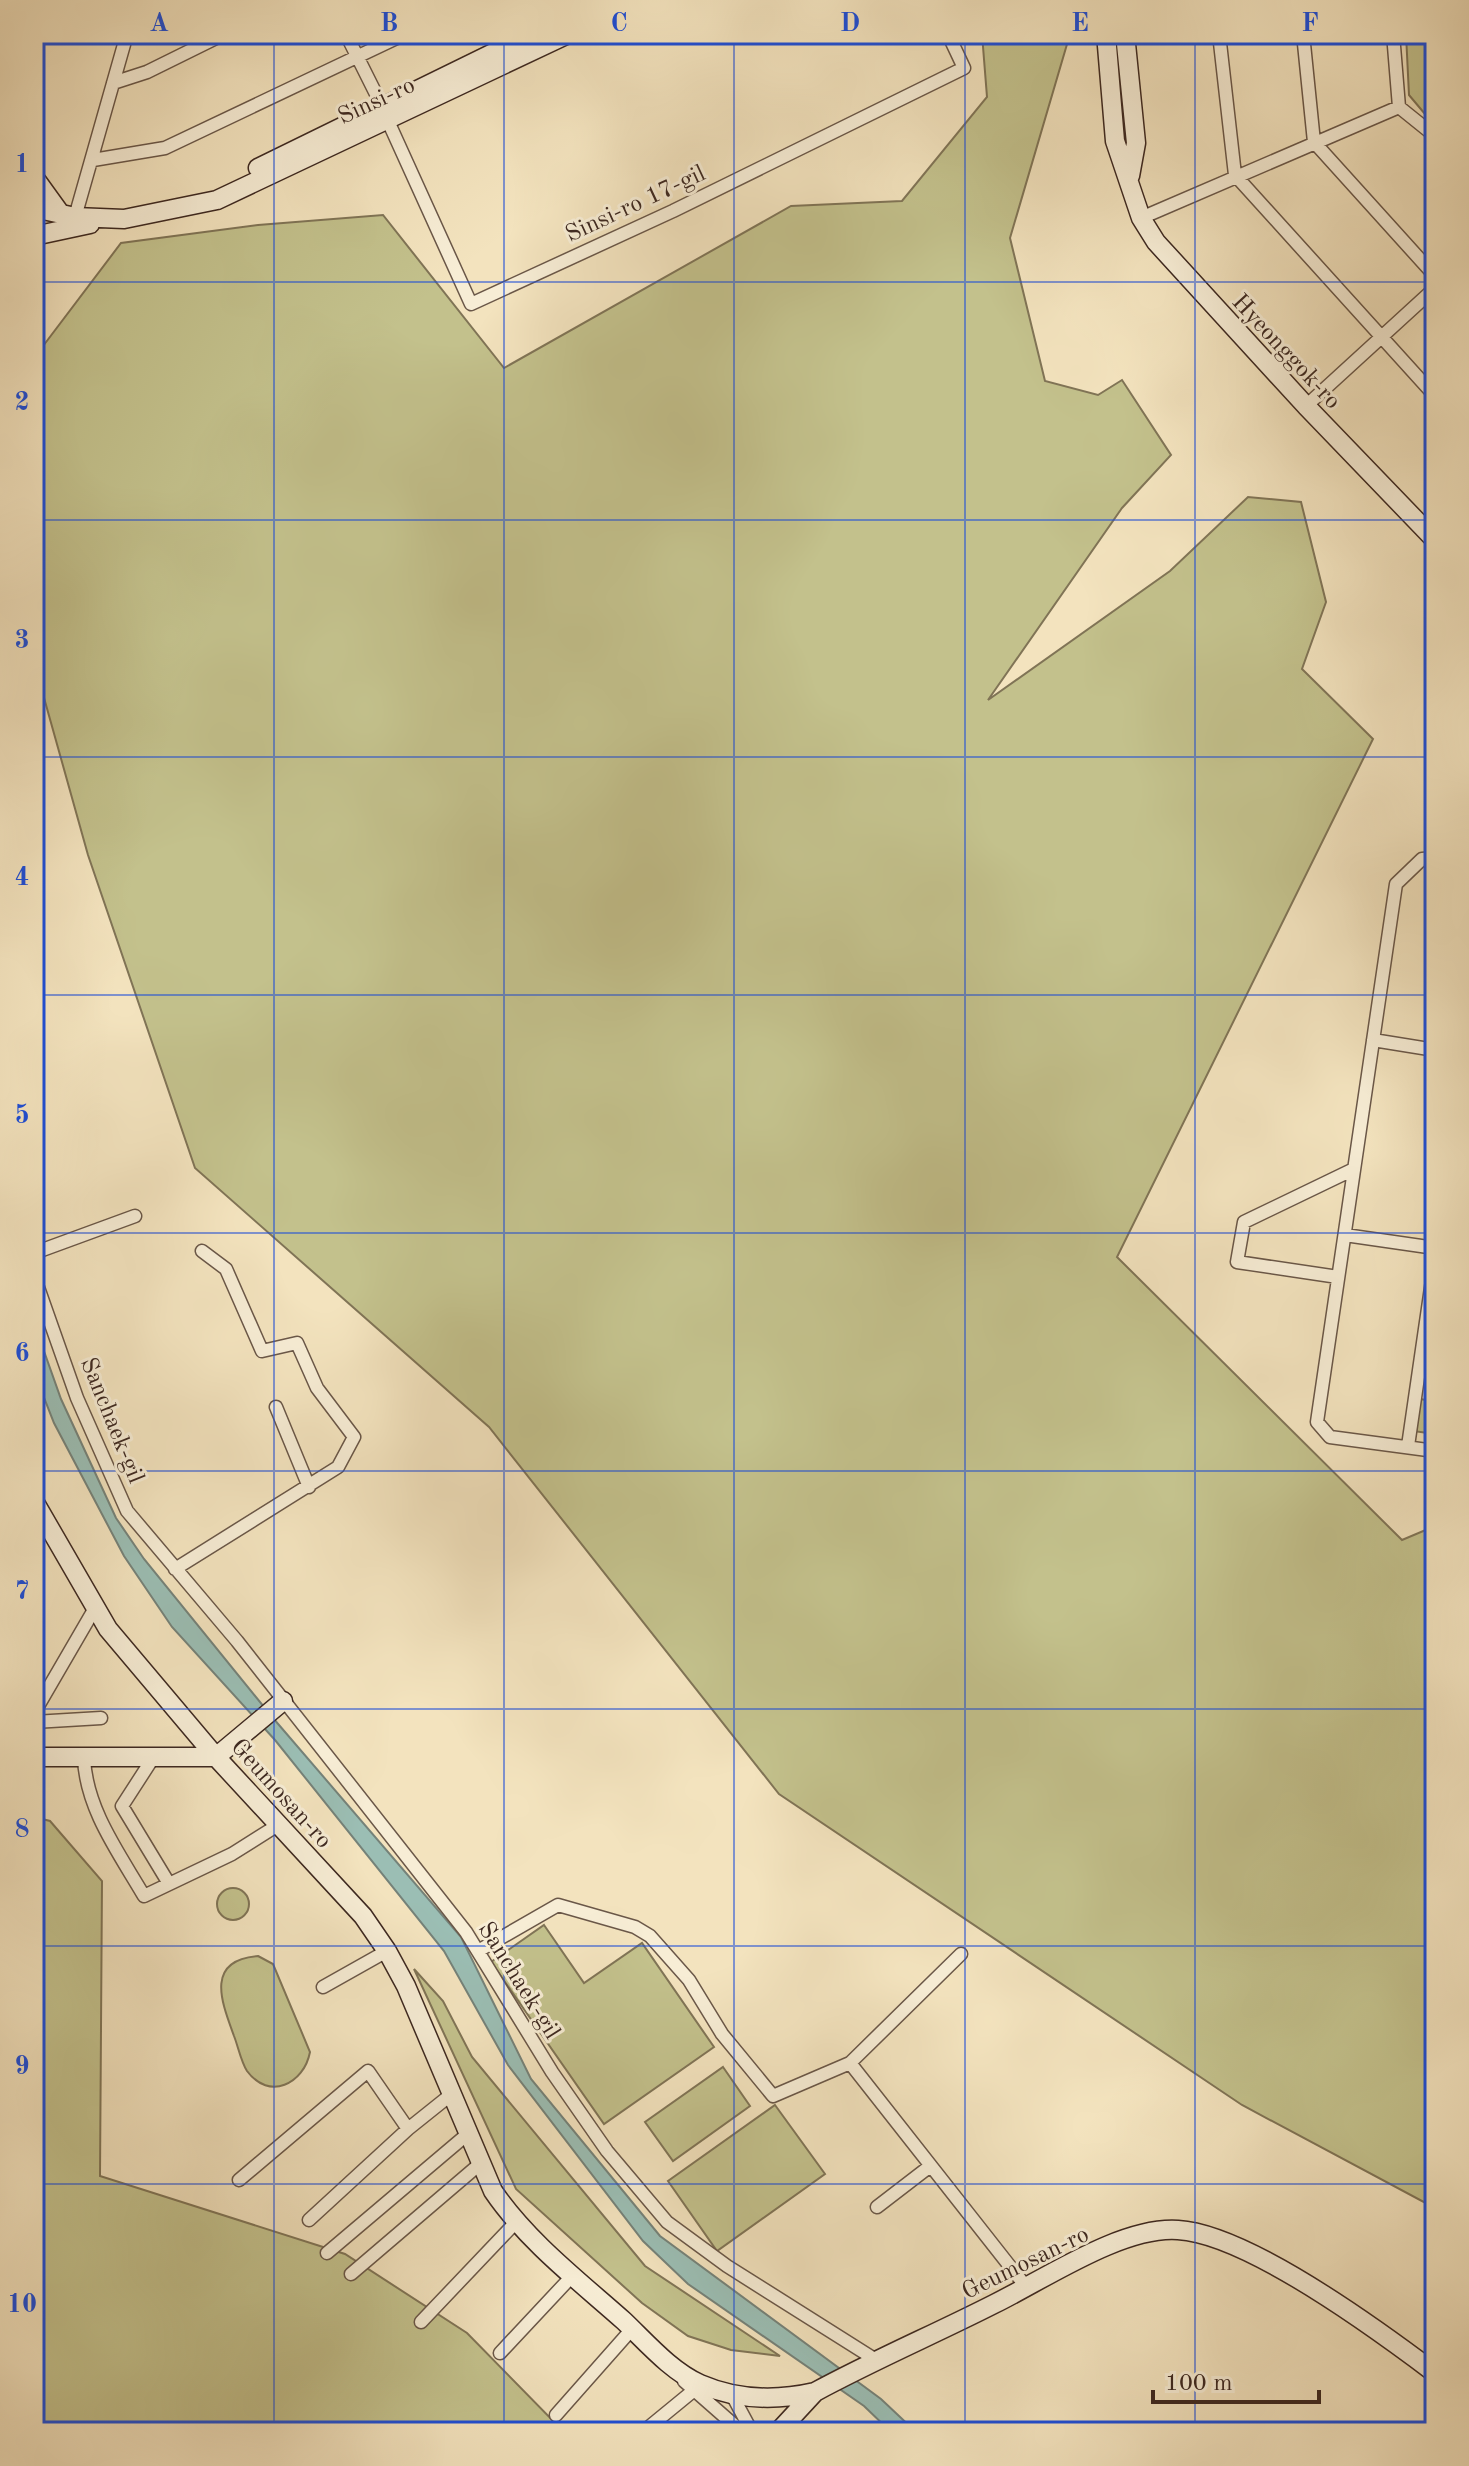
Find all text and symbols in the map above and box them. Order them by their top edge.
text: A [149,11,169,37]
text: B [380,11,398,37]
text: C [610,11,628,37]
text: D [840,11,860,37]
text: E [1071,11,1089,37]
text: F [1301,11,1319,37]
street label: Sinsi-ro [335,74,419,130]
text: 1 [14,152,30,178]
street label: Sinsi-ro 17-gil [562,162,709,248]
street label: Hyeonggok-ro [1227,290,1345,414]
text: 2 [14,390,30,416]
text: 3 [14,628,30,654]
text: 4 [14,865,30,891]
text: 5 [14,1103,30,1129]
text: 6 [14,1341,30,1367]
street label: Sanchaek-gil [75,1354,147,1487]
text: 7 [14,1579,30,1605]
street label: Geumosan-ro [225,1735,336,1854]
text: 8 [14,1817,30,1843]
street label: Sanchaek-gil [473,1918,564,2044]
text: 9 [14,2054,30,2080]
street label: Geumosan-ro [959,2223,1093,2305]
text: 10 [7,2292,37,2318]
scale bar [1153,2354,1319,2404]
text: 100 m [1165,2372,1233,2396]

